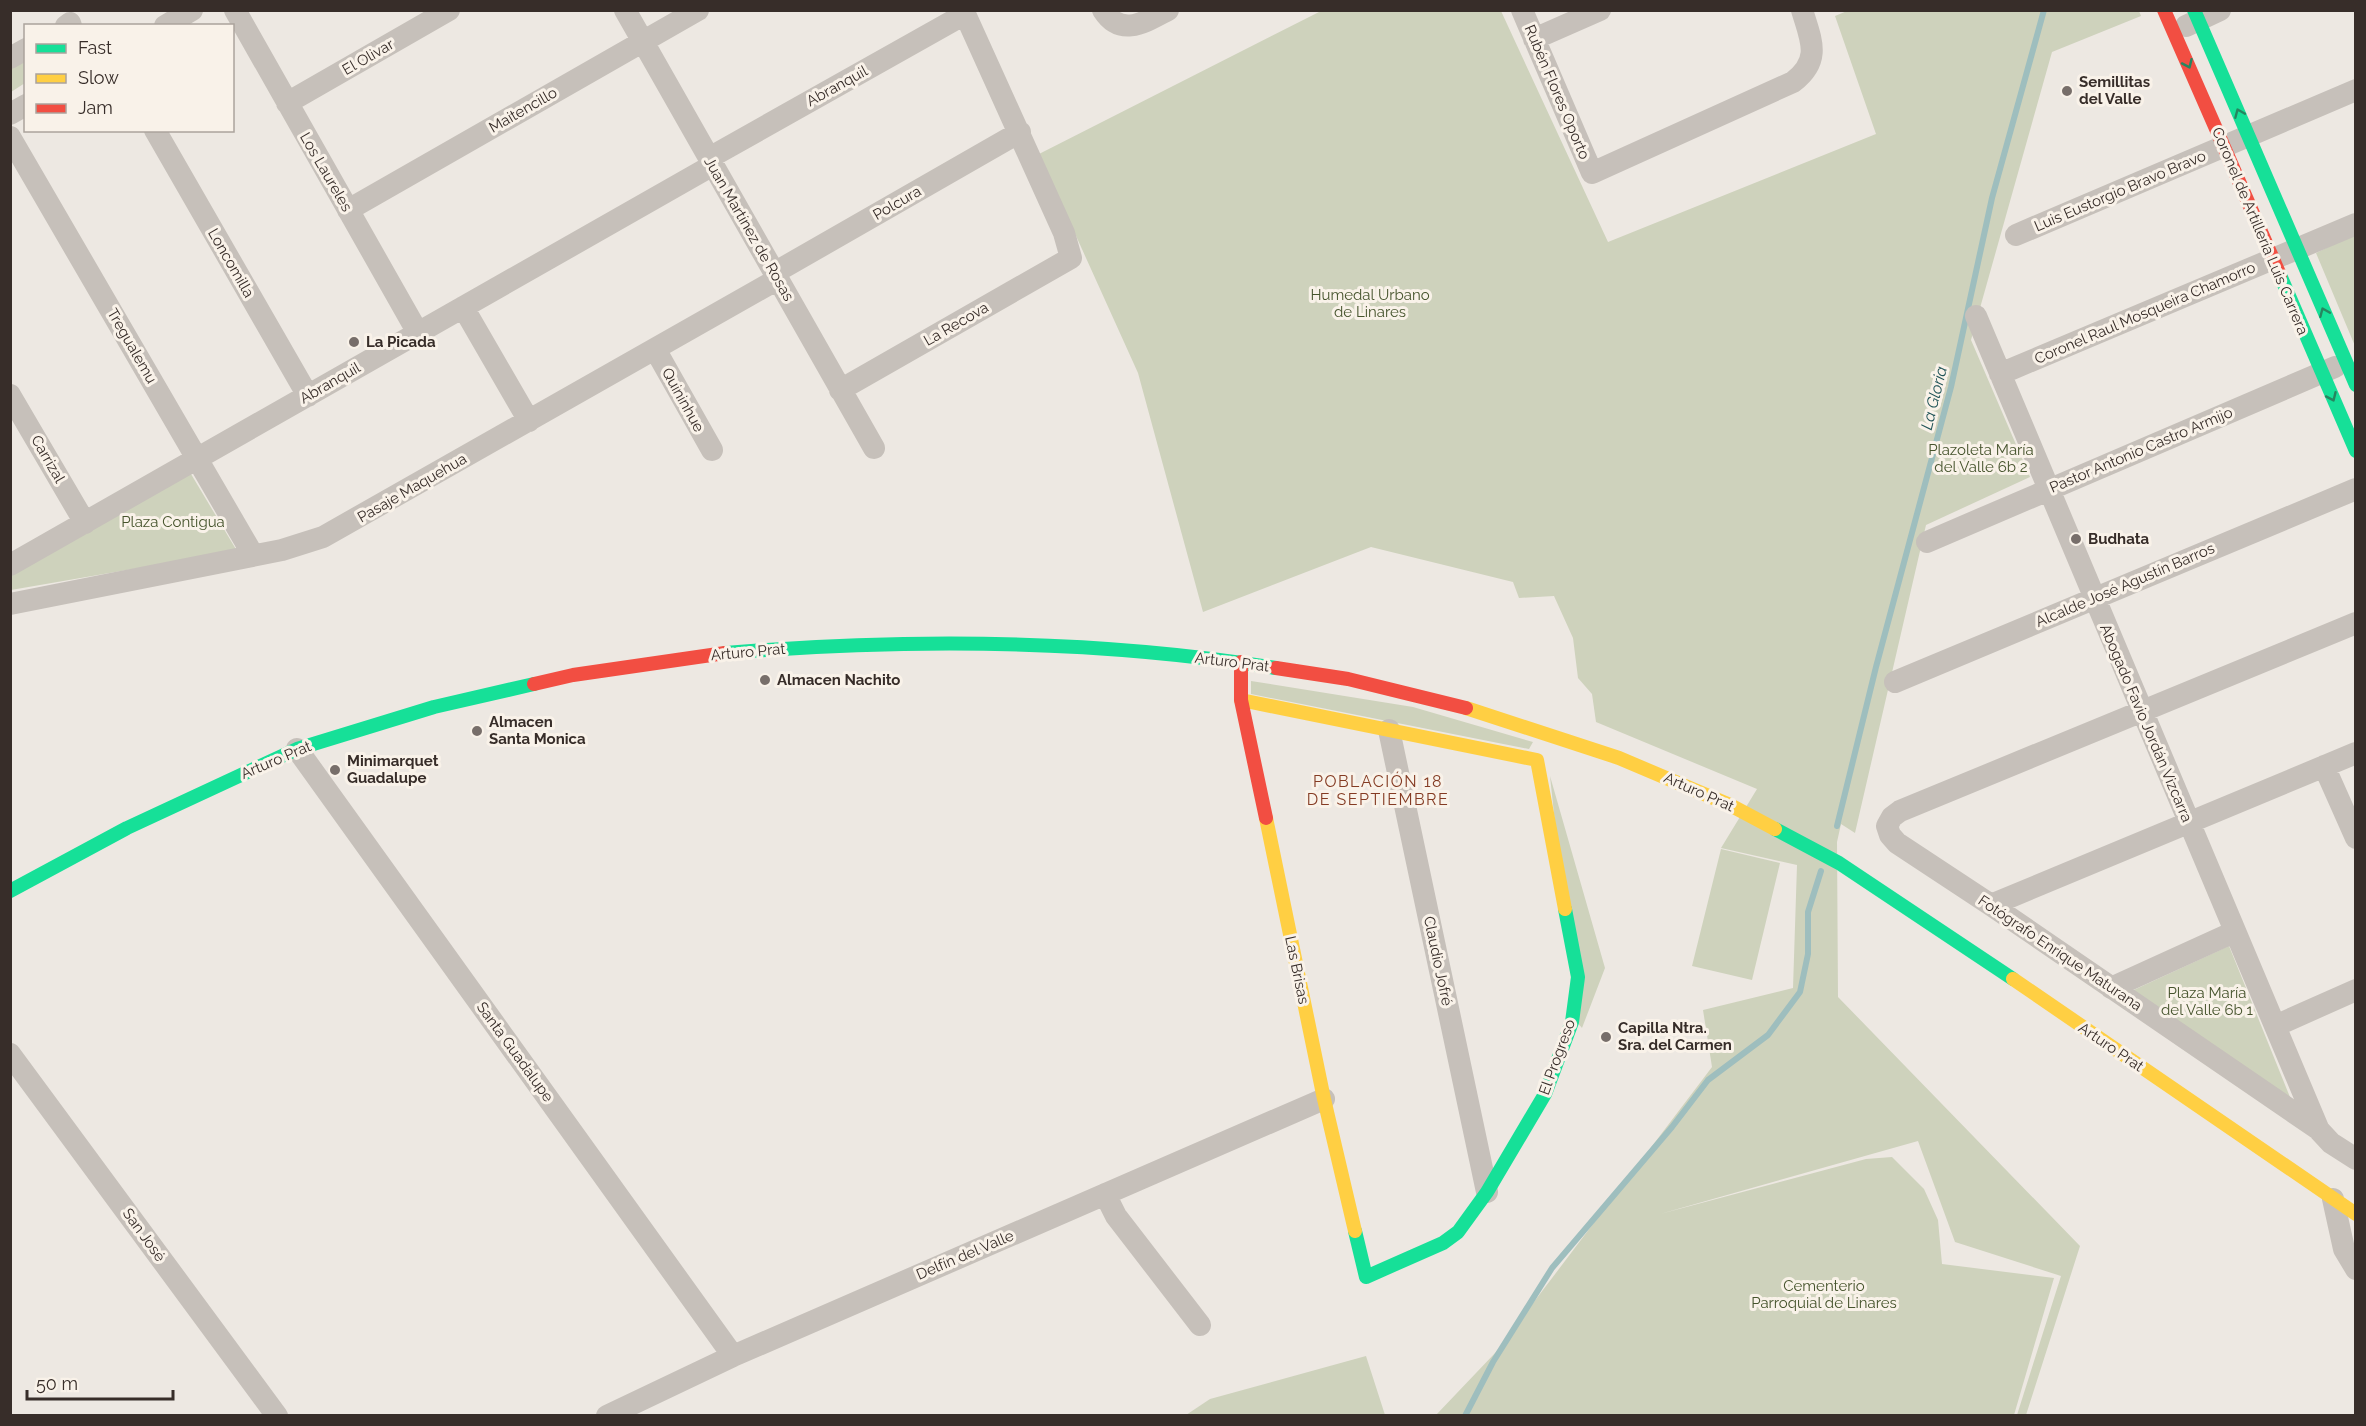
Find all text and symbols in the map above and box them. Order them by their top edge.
street label: Rubén Flores Oporto [1520,22,1594,162]
legend [24,24,234,132]
street label: El Olivar [339,35,398,79]
text: Fast [78,37,112,58]
one-way arrow [2181,58,2193,69]
street label: Abranquil [803,61,871,110]
text: Slow [78,67,119,88]
place label: Semillitas del Valle [2079,73,2150,108]
street label: Maitencillo [486,83,560,137]
marker: Semillitas del Valle [2060,84,2074,98]
text: Jam [78,97,113,118]
one-way arrow [2234,109,2246,120]
street label: Coronel de Artillería Luis Carrera [2208,124,2312,338]
street label: Los Laureles [296,129,356,215]
street label: Luis Eustorgio Bravo Bravo [2031,147,2209,235]
street label: Juan Martínez de Rosas [700,154,798,304]
street label: Polcura [870,182,924,224]
street label: Loncomilla [204,225,258,301]
street label: Coronel Raul Mosqueira Chamorro [2032,258,2258,368]
park label: Humedal Urbano de Linares [1310,286,1430,321]
street label: La Recova [920,298,992,350]
street label: Tregualemu [103,305,161,387]
one-way arrow [2319,307,2331,318]
place label: La Picada [366,333,436,351]
marker: La Picada [347,335,361,349]
street label: Abranquil [296,358,364,408]
water label: La Gloria [1917,364,1951,432]
street label: Quininhue [658,365,708,435]
one-way arrow [2325,391,2337,402]
street label: Pastor Antonio Castro Armijo [2047,403,2235,497]
street label: Carrizal [27,432,69,487]
park label: Plazoleta María del Valle 6b 2 [1928,441,2034,476]
street label: Pasaje Maquehua [354,449,470,527]
park label: Plaza Contigua [121,513,225,531]
place label: Budhata [2088,530,2149,548]
marker: Budhata [2069,532,2083,546]
street label: Alcalde José Agustín Barros [2033,539,2217,631]
street label: Abogado Favio Jordán Vizcarra [2096,621,2196,825]
street label: Arturo Prat [710,640,786,664]
street label: Arturo Prat [1194,649,1270,675]
place label: Almacen Nachito [777,671,900,689]
marker: Almacen Nachito [758,673,772,687]
place label: Almacen Santa Monica [489,713,586,748]
marker: Almacen Santa Monica [470,724,484,738]
street label: Arturo Prat [238,737,314,783]
place label: Minimarquet Guadalupe [347,752,439,787]
marker: Minimarquet Guadalupe [328,763,342,777]
street label: Arturo Prat [1661,769,1737,815]
district label: POBLACIÓN 18 DE SEPTIEMBRE [1307,771,1449,809]
street label: Fotógrafo Enrique Maturana [1975,891,2145,1015]
street label: Claudio Jofré [1420,915,1456,1008]
street label: Las Brisas [1281,934,1313,1006]
park label: Plaza María del Valle 6b 1 [2161,984,2254,1019]
street label: Santa Guadalupe [473,998,557,1106]
street label: El Progreso [1535,1017,1579,1097]
place label: Capilla Ntra. Sra. del Carmen [1618,1019,1732,1054]
street label: Arturo Prat [2075,1019,2147,1075]
marker: Capilla Ntra. Sra. del Carmen [1599,1030,1613,1044]
street label: San José [119,1205,169,1265]
street label: Delfín del Valle [914,1226,1017,1284]
park label: Cementerio Parroquial de Linares [1751,1277,1897,1312]
scale bar [27,1363,172,1401]
text: 50 m [36,1373,78,1394]

